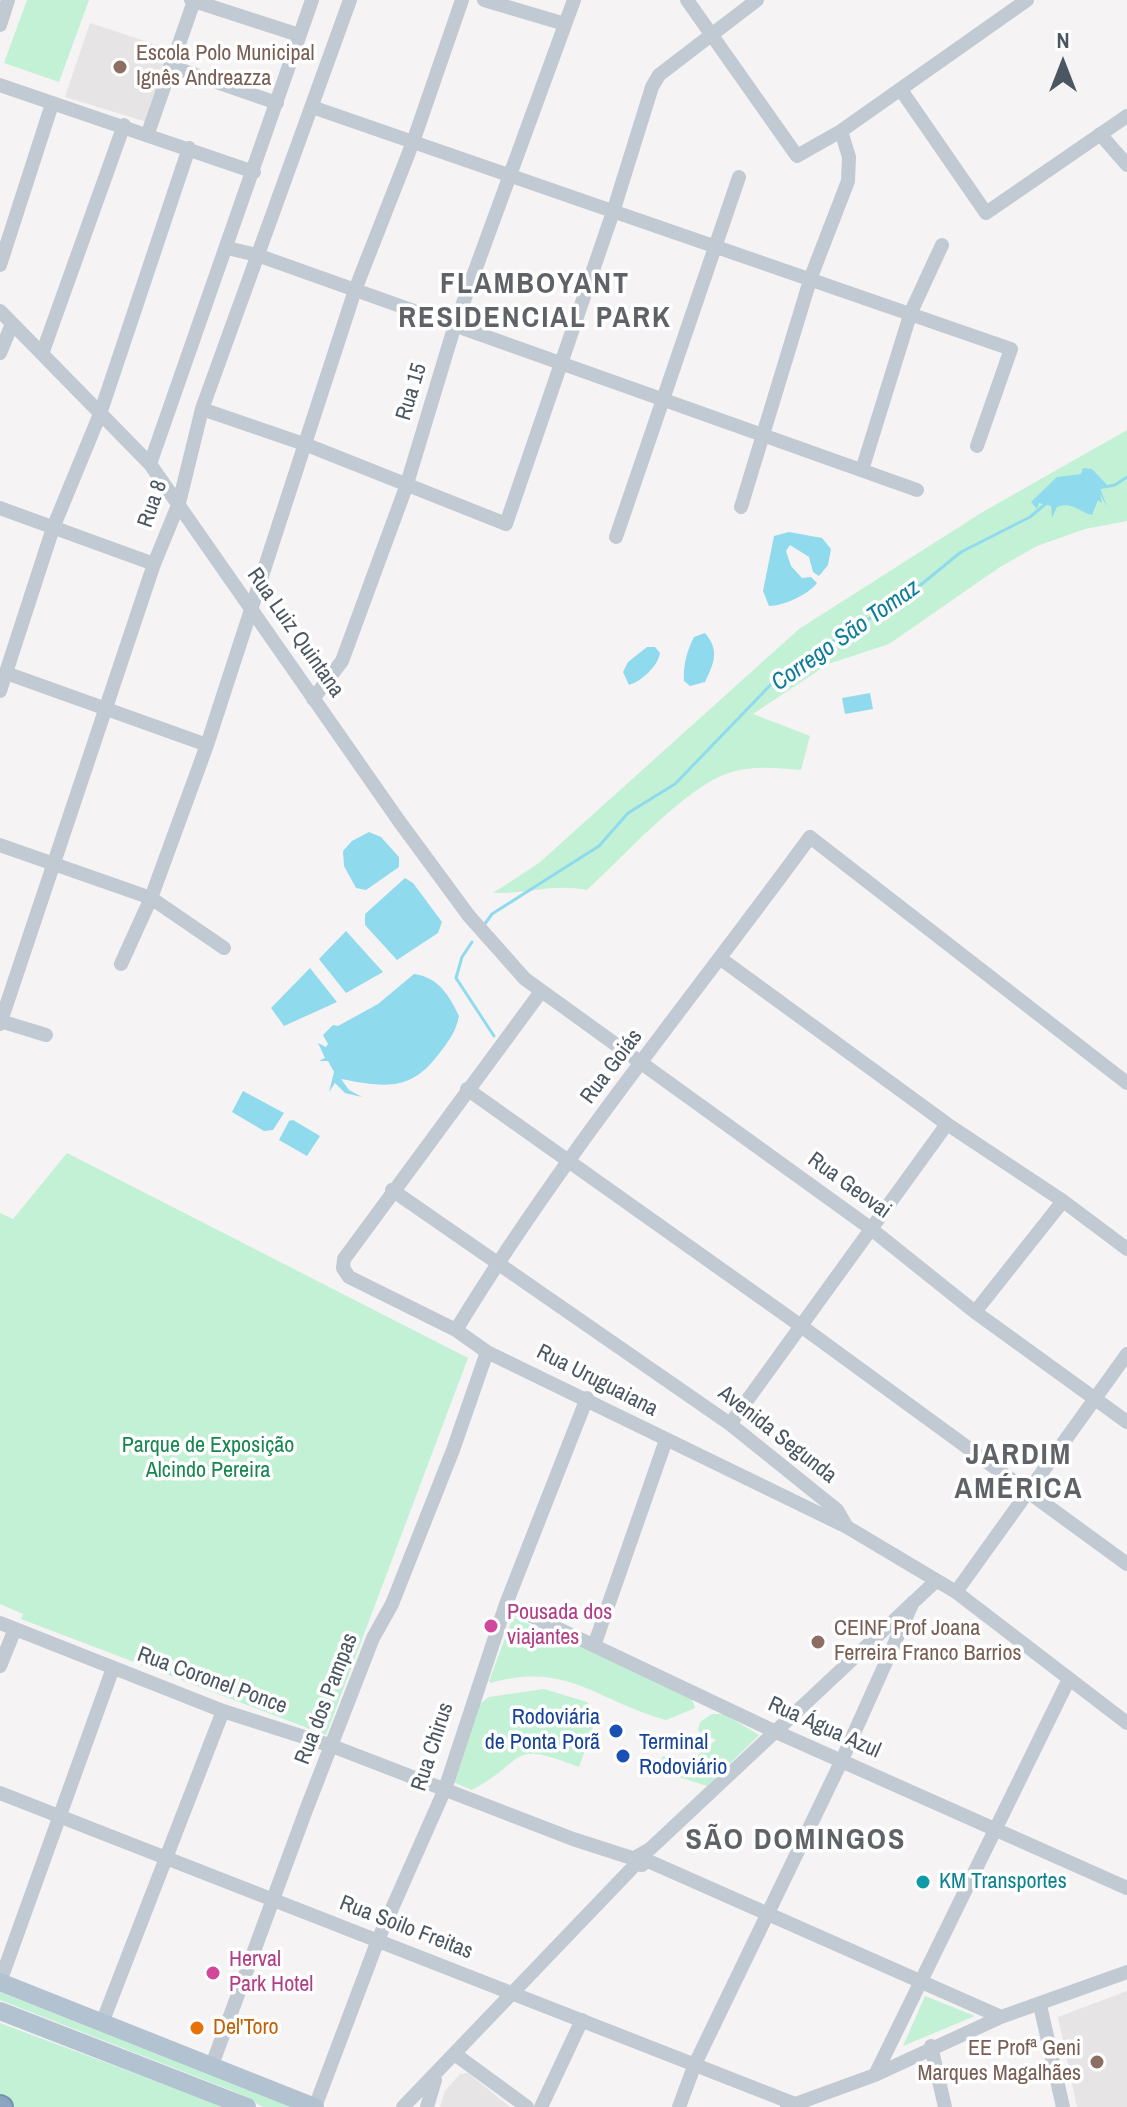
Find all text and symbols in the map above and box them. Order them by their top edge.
north arrow [1023,24,1103,104]
text: N [1056,25,1070,55]
place label: Escola Polo Municipal Ignês Andreazza [136,41,314,92]
marker: Escola Polo Municipal Ignês Andreazza [111,58,129,76]
district label: FLAMBOYANT RESIDENCIAL PARK [398,267,672,338]
street label: Rua 15 [391,360,433,424]
street label: Rua 8 [133,477,173,531]
street label: Rua Luiz Quintana [241,563,349,703]
water label: Corrego São Tomaz [766,574,926,698]
street label: Rua Goiás [576,1025,648,1109]
street label: Rua Geovai [802,1147,896,1225]
street label: Rua Uruguaiana [532,1339,662,1423]
street label: Avenida Segunda [712,1381,842,1489]
park label: Parque de Exposição Alcindo Pereira [122,1433,294,1484]
district label: JARDIM AMÉRICA [955,1438,1083,1508]
place label: Pousada dos viajantes [507,1600,612,1652]
place label: CEINF Prof Joana Ferreira Franco Barrios [834,1616,1022,1668]
marker: Pousada dos viajantes [482,1617,500,1635]
street label: Rua dos Pampas [290,1630,364,1768]
marker: CEINF Prof Joana Ferreira Franco Barrios [809,1633,827,1651]
street label: Rua Coronel Ponce [134,1642,290,1720]
street label: Rua Água Azul [764,1691,884,1765]
street label: Rua Chirus [406,1700,460,1794]
place label: Rodoviária de Ponta Porã [485,1705,600,1756]
marker: Rodoviária de Ponta Porã [607,1722,625,1740]
place label: Terminal Rodoviário [639,1730,727,1782]
marker: Terminal Rodoviário [614,1747,632,1765]
district label: SÃO DOMINGOS [686,1823,906,1859]
place label: KM Transportes [939,1869,1067,1895]
marker: KM Transportes [914,1873,932,1891]
street label: Rua Soilo Freitas [336,1891,476,1965]
place label: Herval Park Hotel [229,1947,313,1998]
marker: Herval Park Hotel [204,1964,222,1982]
place label: Del'Toro [213,2015,279,2041]
marker: Del'Toro [188,2019,206,2037]
place label: EE Profª Geni Marques Magalhães [918,2036,1081,2088]
marker: EE Profª Geni Marques Magalhães [1088,2053,1106,2071]

